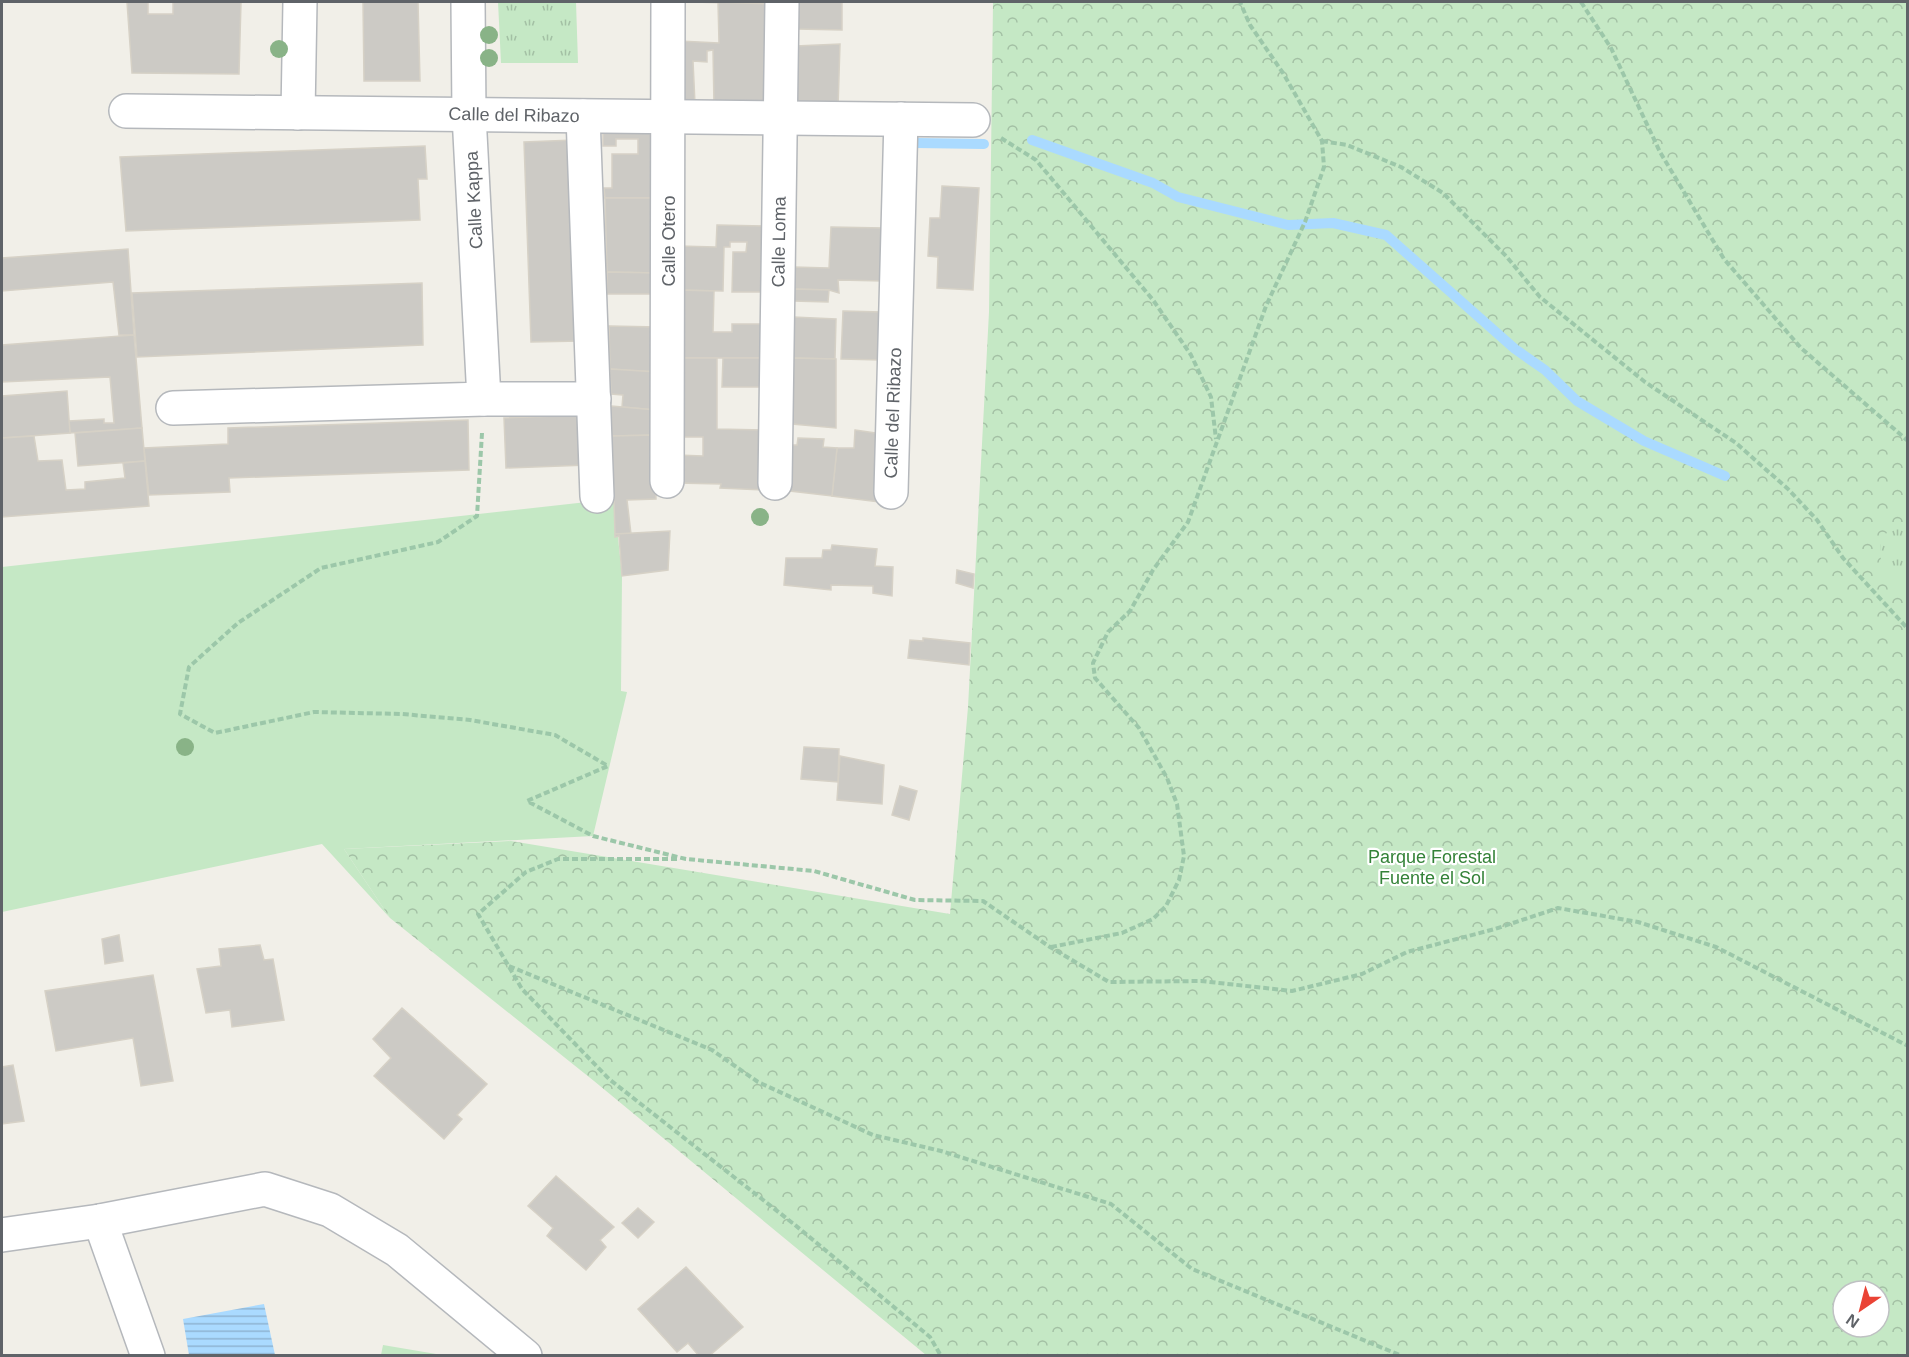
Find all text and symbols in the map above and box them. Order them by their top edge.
street label: Calle del Ribazo [448,104,580,126]
street label: Calle Kappa [461,150,487,249]
street label: Calle Otero [659,195,679,287]
street label: Calle Loma [768,195,790,288]
street label: Calle del Ribazo [881,347,905,479]
park label: Parque Forestal Fuente el Sol [1368,847,1496,888]
north arrow [1831,1279,1891,1339]
text: N [1843,1311,1862,1331]

